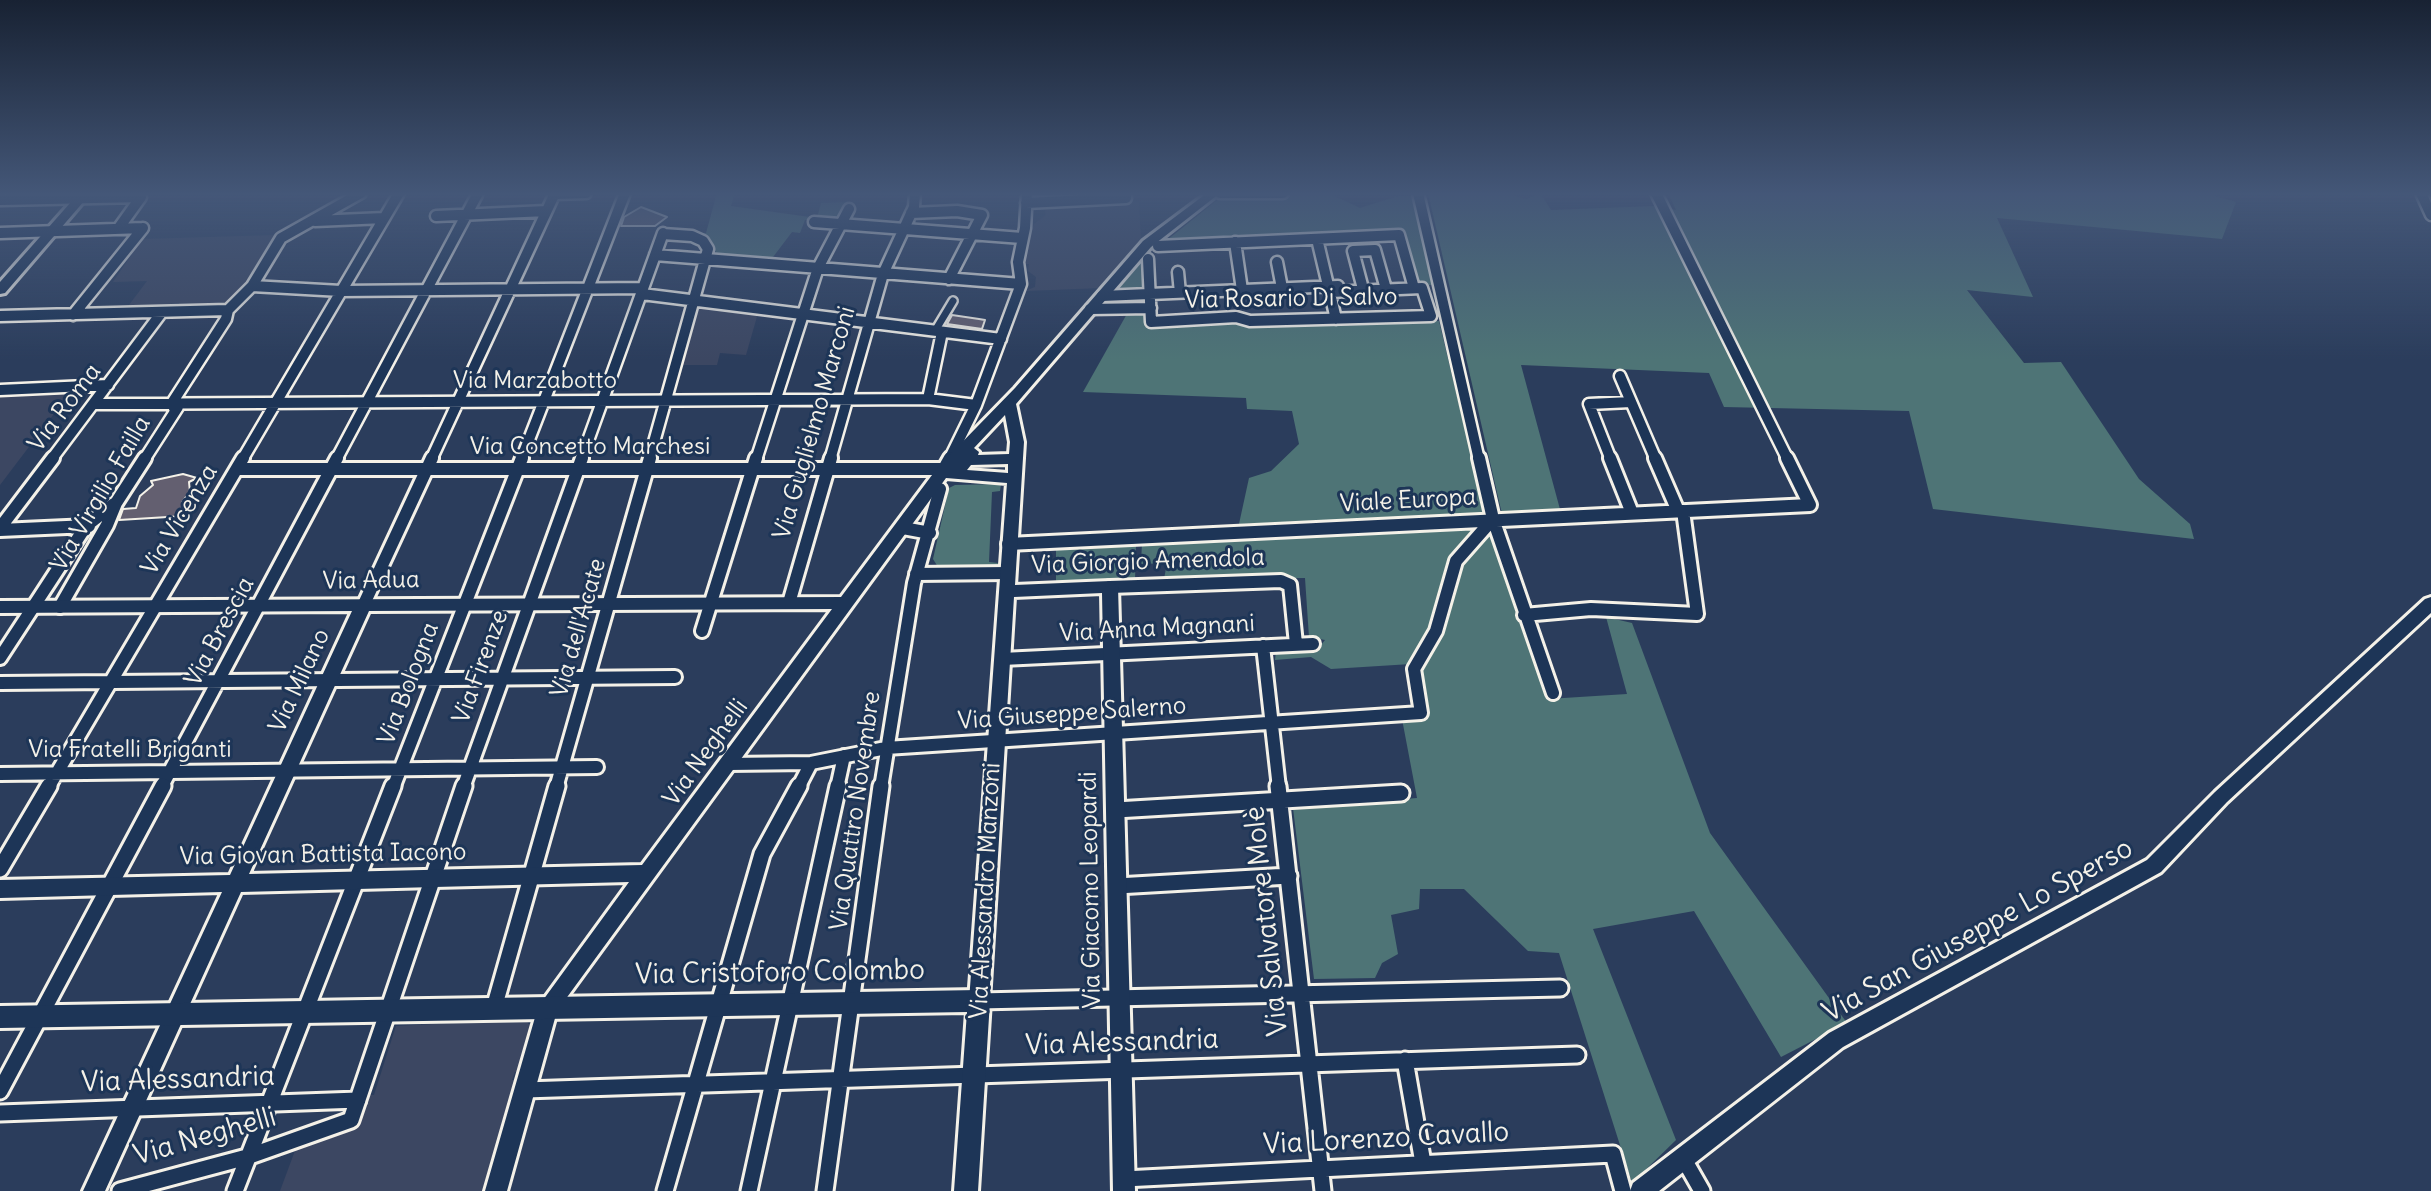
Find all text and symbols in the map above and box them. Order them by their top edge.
street label: Via Rosario Di Salvo [1184,283,1398,315]
street label: Via Guglielmo Marconi [768,303,862,543]
street label: Via Roma [22,358,108,458]
street label: Via Marzabotto [453,367,617,395]
street label: Via Virgilio Failla [45,411,157,577]
street label: Via Concetto Marchesi [470,433,710,461]
street label: Via Vicenza [136,460,224,580]
street label: Viale Europa [1339,483,1477,519]
street label: Via Giorgio Amendola [1031,544,1265,580]
street label: Via dell'Acate [545,555,613,701]
street label: Via Adua [322,566,420,596]
street label: Via Brescia [179,572,261,692]
street label: Via Firenze [447,606,515,728]
street label: Via Anna Magnani [1059,610,1255,648]
street label: Via Bologna [372,619,446,749]
street label: Via Milano [263,625,337,737]
street label: Via Quattro Novembre [825,690,887,932]
street label: Via Giuseppe Salerno [957,692,1187,736]
street label: Via Neghelli [657,694,755,812]
street label: Via Fratelli Briganti [28,736,232,764]
street label: Via Alessandro Manzoni [965,762,1007,1020]
street label: Via Giacomo Leopardi [1075,771,1107,1009]
street label: Via Salvatore Molè [1238,804,1296,1038]
street label: Via San Giuseppe Lo Sperso [1817,832,2139,1030]
street label: Via Giovan Battista Iacono [179,838,467,872]
street label: Via Cristoforo Colombo [635,954,925,992]
street label: Via Alessandria [1025,1023,1219,1063]
street label: Via Alessandria [81,1060,275,1100]
street label: Via Neghelli [130,1101,280,1173]
street label: Via Lorenzo Cavallo [1262,1116,1510,1162]

